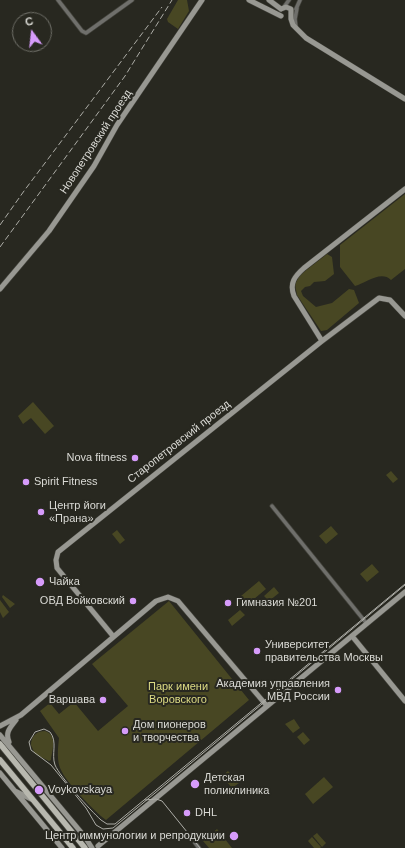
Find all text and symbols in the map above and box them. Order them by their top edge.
north arrow [12,12,52,52]
text: С [24,15,35,28]
street label: Новопетровский проезд [57,87,135,197]
street label: Старопетровский проезд [125,398,233,486]
place label: Nova fitness [66,451,127,465]
marker: Nova fitness [130,453,140,463]
place label: Spirit Fitness [34,475,98,489]
marker: Spirit Fitness [21,477,31,487]
place label: Центр йоги «Прана» [49,499,106,525]
marker: Центр йоги «Прана» [36,507,46,517]
place label: Чайка [49,575,80,589]
marker: Чайка [34,576,46,588]
place label: ОВД Войковский [40,594,125,608]
marker: ОВД Войковский [128,596,138,606]
place label: Гимназия №201 [236,596,317,610]
marker: Гимназия №201 [223,598,233,608]
place label: Университет правительства Москвы [265,638,383,664]
marker: Университет правительства Москвы [252,646,262,656]
place label: Академия управления МВД России [216,677,330,703]
park label: Парк имени Воровского [148,680,208,706]
marker: Академия управления МВД России [333,685,343,695]
place label: Варшава [49,693,95,707]
marker: Варшава [98,695,108,705]
place label: Дом пионеров и творчества [133,718,206,744]
marker: Дом пионеров и творчества [120,726,130,736]
place label: Детская поликлиника [204,771,269,797]
marker: Детская поликлиника [189,778,201,790]
place label: Voykovskaya [48,783,112,797]
marker: Voykovskaya [33,784,45,796]
place label: DHL [195,806,217,820]
marker: DHL [182,808,192,818]
place label: Центр иммунологии и репродукции [45,829,225,843]
marker: Центр иммунологии и репродукции [228,830,240,842]

